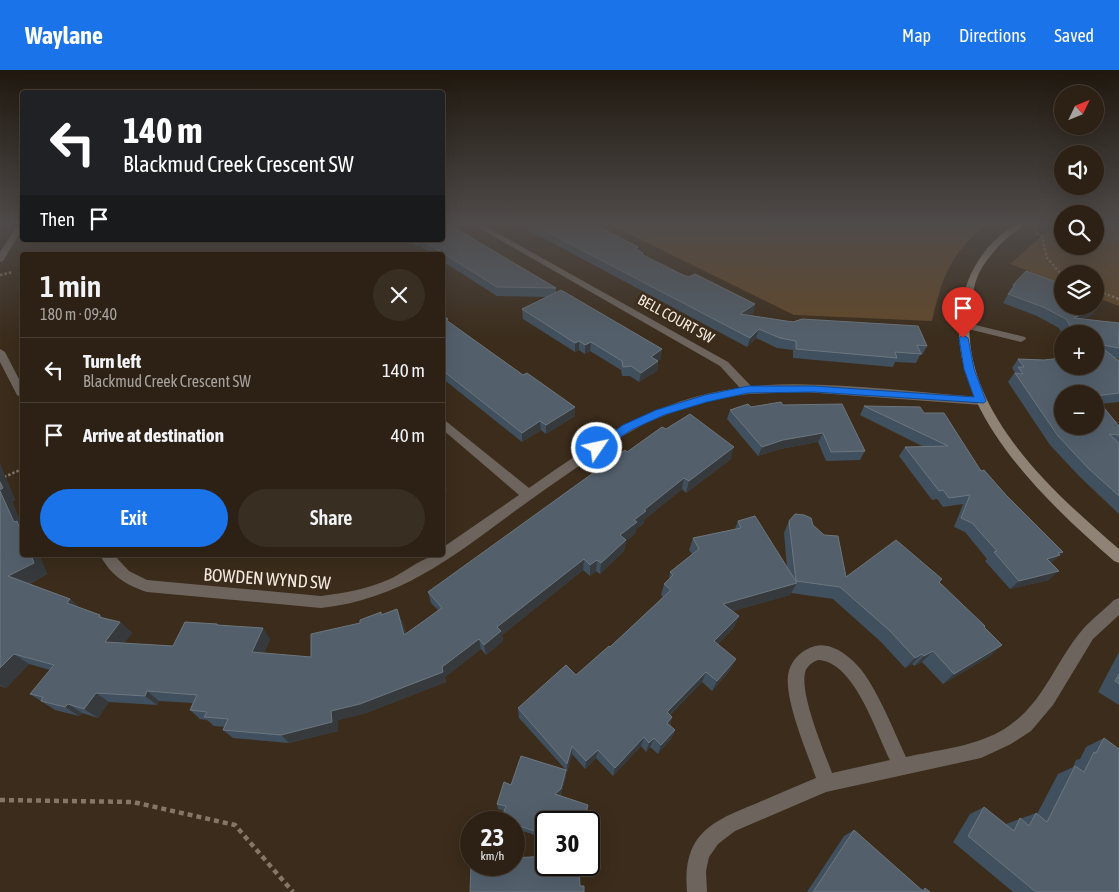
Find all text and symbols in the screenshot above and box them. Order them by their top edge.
text: Waylane [25,22,103,49]
text: Map [902,25,931,46]
text: Directions [959,25,1026,46]
text: Saved [1054,25,1094,46]
north arrow [1054,85,1104,135]
map controls [1054,85,1104,435]
icon: left [40,110,105,175]
text: 140 m [123,110,202,150]
button: sound [1054,145,1104,195]
text: Blackmud Creek Crescent SW [123,151,354,177]
icon: arrive [85,205,113,233]
button: search [1054,205,1104,255]
text: Then [40,208,75,230]
button: layers [1054,265,1104,315]
text: 1 min [40,269,101,303]
button: close [373,269,425,321]
pin [942,287,984,338]
street label: BELL COURT SW [635,291,717,347]
icon: arrive [949,294,977,322]
text: 180 m · 09:40 [40,305,117,323]
button: + [1054,325,1104,375]
text: Turn left [83,350,141,372]
icon: left [40,356,68,384]
text: 140 m [382,359,425,381]
text: Blackmud Creek Crescent SW [83,372,251,390]
button: − [1054,385,1104,435]
icon: arrive [40,421,68,449]
position arrow [570,421,622,473]
text: Arrive at destination [83,424,224,446]
text: 40 m [391,424,425,446]
button: Exit [40,489,228,547]
button: Share [238,489,425,547]
street label: BOWDEN WYND SW [203,564,331,593]
speed limit sign: 30 [535,811,600,876]
text: 23 [481,823,504,851]
text: km/h [481,849,504,863]

